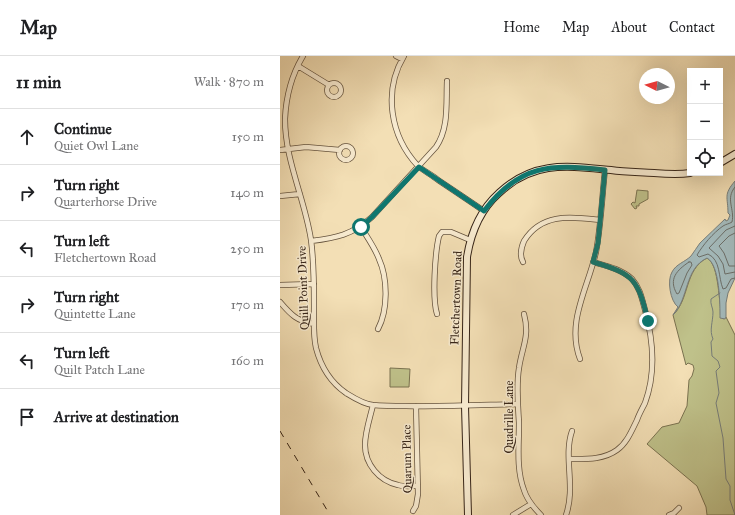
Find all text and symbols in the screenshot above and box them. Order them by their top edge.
text: Map [20,16,57,39]
text: Home [503,19,540,36]
text: Map [562,19,589,36]
text: About [611,19,647,36]
text: Contact [669,19,715,36]
north arrow [639,68,675,104]
map controls [687,68,723,176]
button: + [687,68,723,104]
text: 11 min [16,72,61,93]
text: Walk · 870 m [194,74,264,90]
button: − [687,104,723,140]
text: Continue [54,120,112,138]
icon: ahead [16,126,38,148]
text: 150 m [232,129,264,145]
text: Quiet Owl Lane [54,138,139,154]
button: locate [687,140,723,176]
text: Turn right [54,176,119,194]
icon: right [16,182,38,204]
text: 140 m [230,185,264,201]
text: Quarterhorse Drive [54,194,157,210]
route start [352,218,370,236]
text: Turn left [54,232,110,250]
icon: left [16,238,38,260]
text: 250 m [230,241,264,257]
street label: Quill Point Drive [295,246,311,330]
text: Fletchertown Road [54,250,156,266]
street label: Fletchertown Road [447,251,465,345]
text: Turn right [54,288,119,306]
icon: right [16,294,38,316]
text: 170 m [231,297,264,313]
text: Quintette Lane [54,306,136,322]
route end [639,312,657,330]
text: Turn left [54,344,110,362]
icon: left [16,350,38,372]
text: 160 m [231,353,264,369]
text: Quilt Patch Lane [54,362,145,378]
street label: Quadrille Lane [502,380,516,454]
icon: arrive [16,406,38,428]
text: Arrive at destination [54,408,179,426]
street label: Quarum Place [399,424,415,494]

